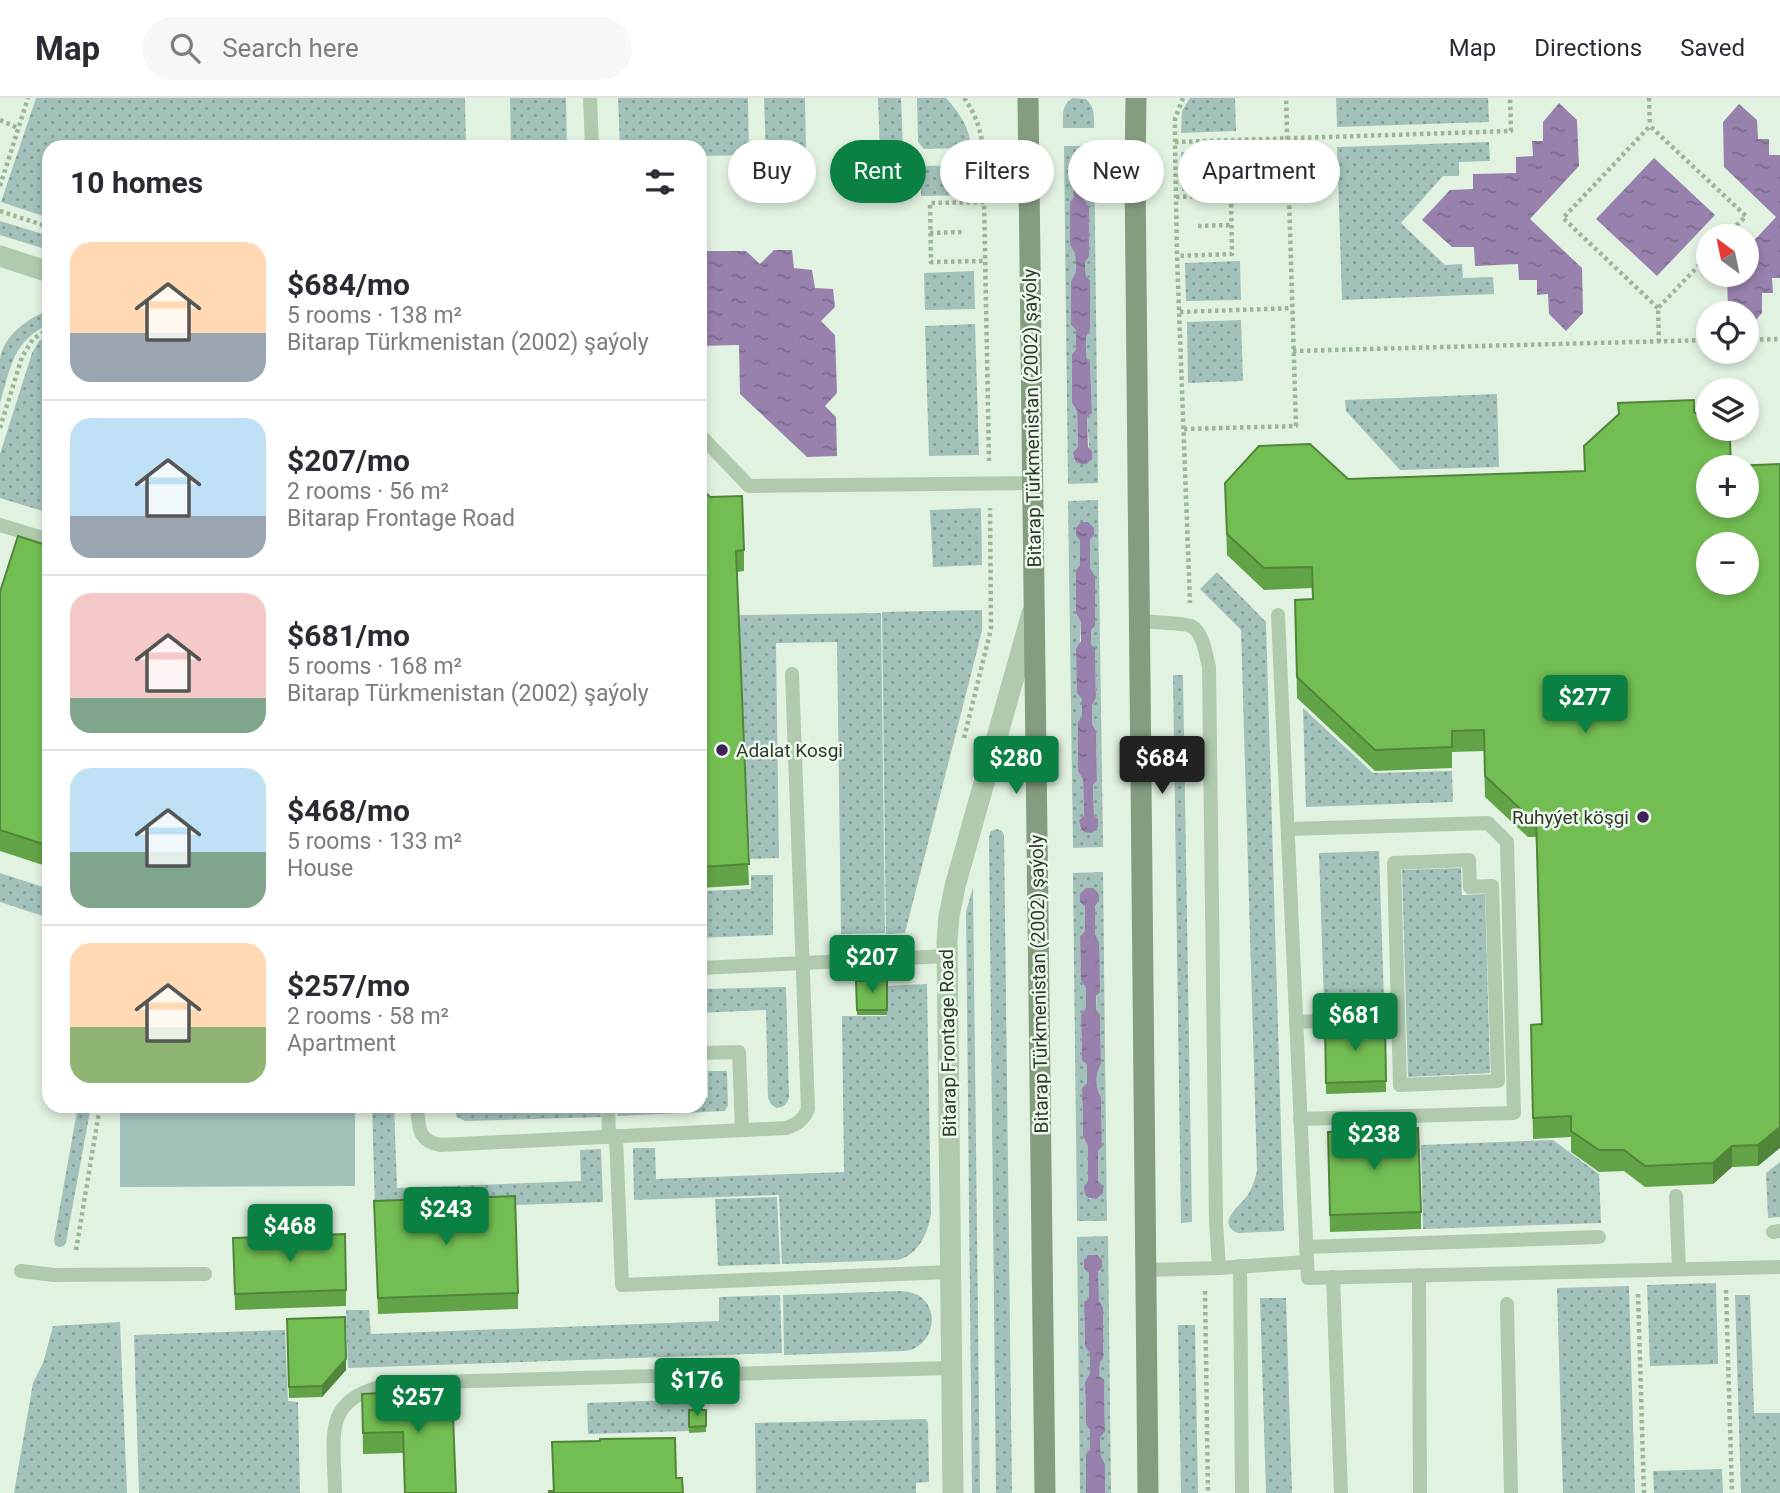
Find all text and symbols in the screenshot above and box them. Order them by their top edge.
search box [142,17,632,80]
text: Map [35,29,100,68]
icon: search [166,29,204,67]
text: Search here [222,33,359,63]
text: Map [1449,34,1496,62]
text: Directions [1534,34,1642,62]
text: Saved [1680,34,1745,62]
chip: Buy [728,140,816,203]
chip: Rent [830,140,926,203]
chip: Filters [940,140,1054,203]
chip: New [1068,140,1164,203]
chip: Apartment [1178,140,1340,203]
icon: filters [641,163,679,201]
text: 10 homes [70,165,203,200]
north arrow [1696,224,1759,287]
map controls [1696,224,1759,595]
text: $684/mo [287,267,410,302]
street label: Bitarap Türkmenistan (2002) şaýoly [1018,268,1046,568]
icon: home [126,270,210,354]
button: locate [1696,301,1759,364]
text: 5 rooms · 138 m² [287,302,462,329]
text: Bitarap Türkmenistan (2002) şaýoly [287,329,649,356]
button: layers [1696,378,1759,441]
text: $207/mo [287,443,410,478]
icon: home [126,446,210,530]
button: + [1696,455,1759,518]
text: 2 rooms · 56 m² [287,478,449,505]
text: Bitarap Frontage Road [287,505,515,532]
button: − [1696,532,1759,595]
text: $681/mo [287,618,410,653]
icon: home [126,621,210,705]
text: 5 rooms · 168 m² [287,653,462,680]
pin: $277 [1544,676,1626,735]
text: Bitarap Türkmenistan (2002) şaýoly [287,680,649,707]
text: $277 [1559,684,1611,711]
pin: $280 [975,736,1057,796]
pin: $684 [1121,736,1203,796]
place label: Adalat Kosgi [736,739,843,762]
marker: Adalat Kosgi [714,742,730,758]
text: $280 [990,745,1042,772]
text: $684 [1136,745,1188,772]
text: $468/mo [287,793,410,828]
icon: home [126,796,210,880]
place label: Ruhyýet köşgi [1512,806,1629,829]
marker: Ruhyýet köşgi [1635,809,1651,825]
text: 5 rooms · 133 m² [287,828,462,855]
street label: Bitarap Türkmenistan (2002) şaýoly [1025,834,1053,1134]
text: House [287,855,353,882]
pin: $207 [831,936,913,995]
text: $207 [846,944,898,971]
street label: Bitarap Frontage Road [935,949,961,1137]
text: $257/mo [287,968,410,1003]
icon: home [126,971,210,1055]
pin: $681 [1314,993,1396,1053]
text: $681 [1329,1002,1381,1029]
text: 2 rooms · 58 m² [287,1003,449,1030]
text: Apartment [287,1030,396,1057]
pin: $238 [1333,1112,1415,1172]
text: $238 [1348,1121,1400,1148]
pin: $243 [405,1188,487,1247]
text: $243 [420,1196,472,1223]
pin: $468 [249,1204,331,1264]
text: $468 [264,1213,316,1240]
pin: $176 [656,1358,738,1418]
text: $176 [671,1367,723,1394]
pin: $257 [377,1376,459,1435]
text: $257 [392,1384,444,1411]

